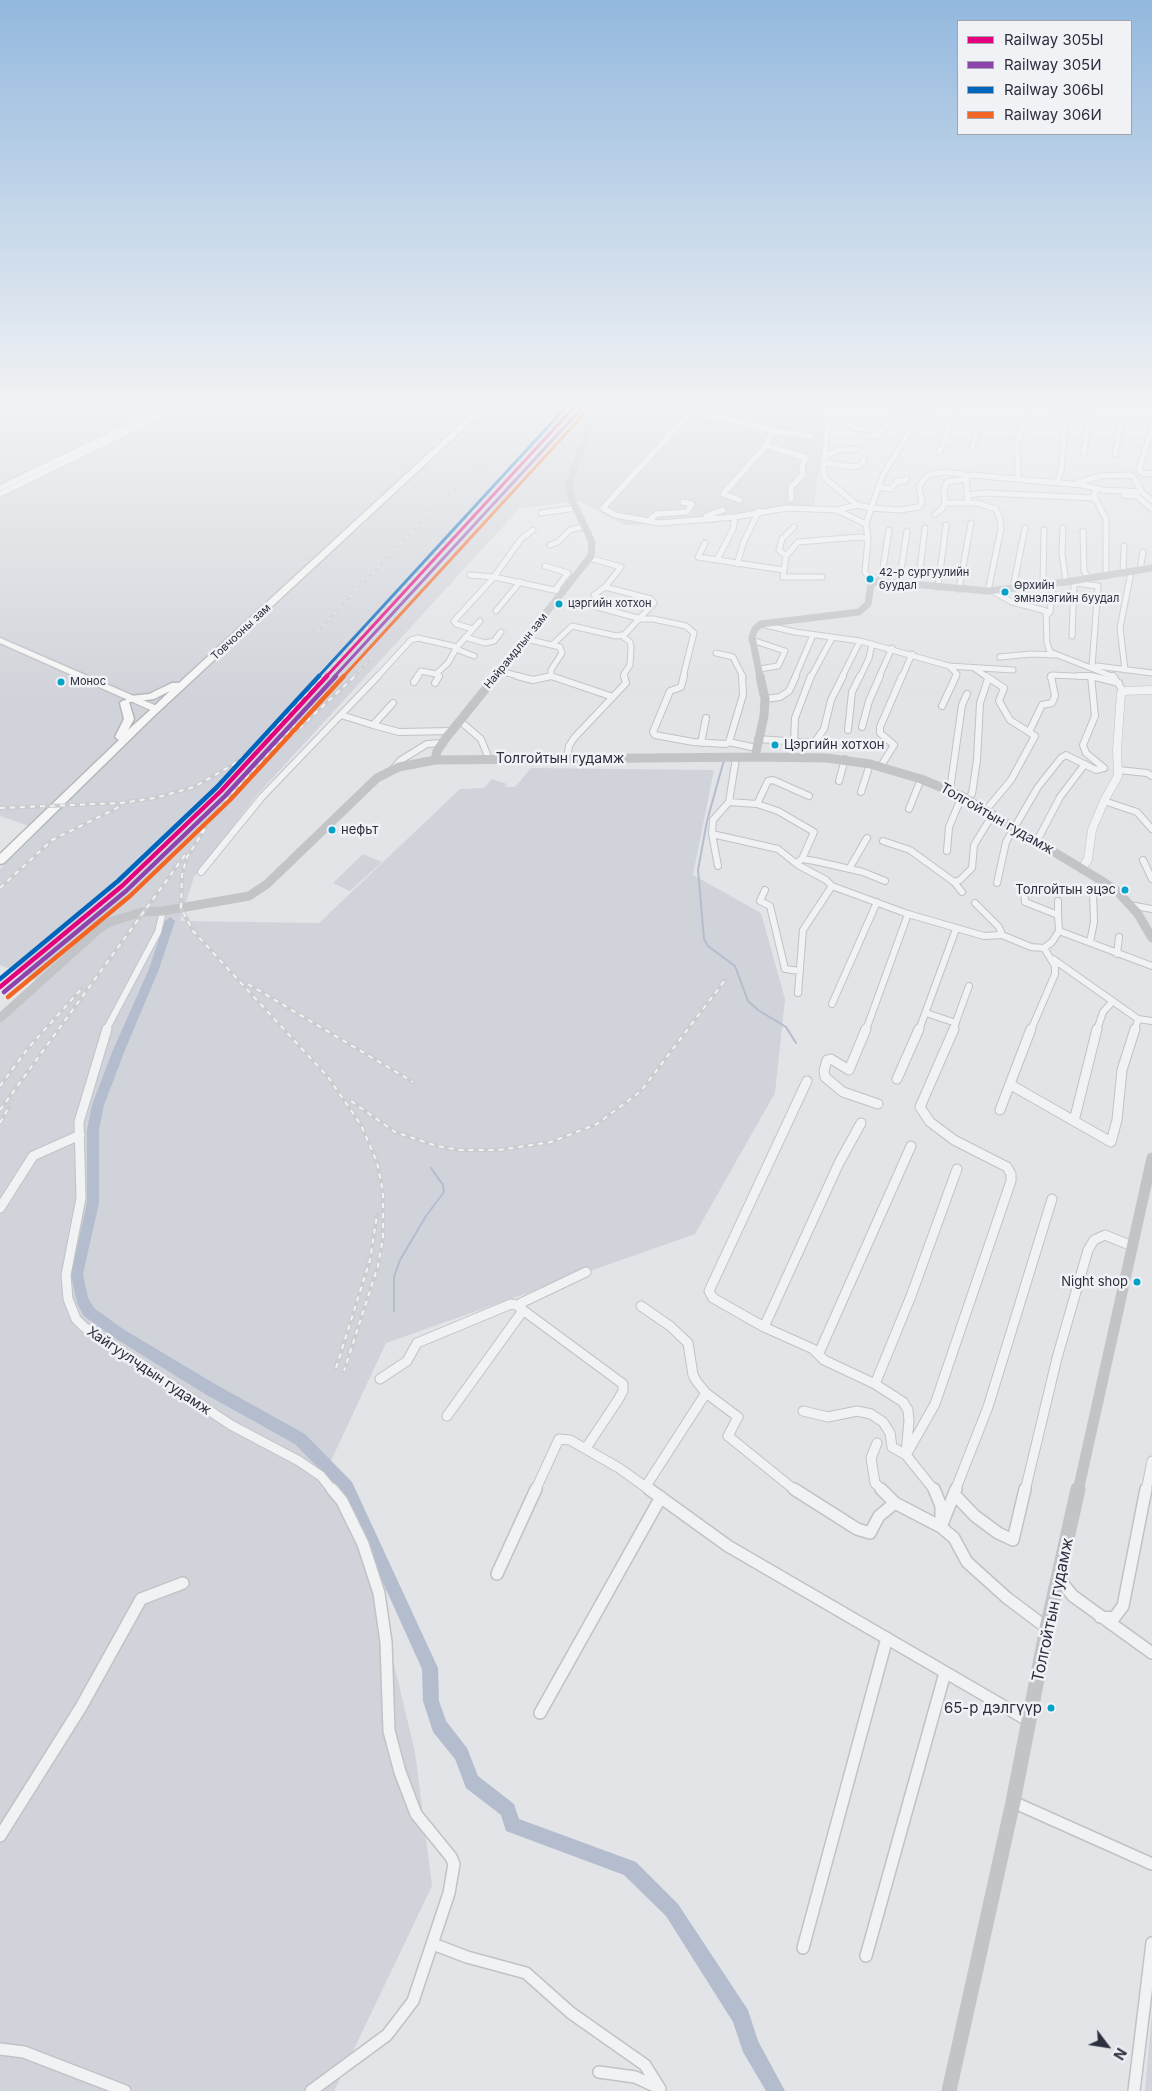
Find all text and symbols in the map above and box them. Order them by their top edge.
legend [957,20,1132,135]
text: Railway 305Ы [1004,30,1104,49]
text: Railway 305И [1004,55,1102,74]
text: Railway 306Ы [1004,80,1104,99]
text: Railway 306И [1004,105,1102,124]
place label: 42-р сургуулийн буудал [879,566,969,592]
marker: 42-р сургуулийн буудал [865,574,875,584]
place label: Өрхийн эмнэлэгийн буудал [1014,579,1119,605]
marker: Өрхийн эмнэлэгийн буудал [1000,587,1010,597]
place label: цэргийн хотхон [568,597,652,611]
marker: цэргийн хотхон [554,599,564,609]
street label: Товчооны зам [209,601,273,663]
street label: Найрамдлын зам [481,611,551,691]
place label: Монос [70,675,106,689]
marker: Монос [56,677,66,687]
place label: Цэргийн хотхон [784,737,884,753]
marker: Цэргийн хотхон [770,740,780,750]
street label: Толгойтын гудамж [496,751,624,767]
street label: Толгойтын гудамж [937,780,1057,858]
place label: нефьт [341,822,378,838]
marker: нефьт [327,825,337,835]
place label: Толгойтын эцэс [1015,882,1116,898]
marker: Толгойтын эцэс [1120,885,1130,895]
place label: Night shop [1061,1274,1128,1290]
marker: Night shop [1132,1277,1142,1287]
street label: Хайгуулчдын гудамж [84,1323,214,1419]
street label: Толгойтын гудамж [1028,1536,1078,1684]
place label: 65-р дэлгүүр [944,1699,1042,1717]
marker: 65-р дэлгүүр [1046,1703,1056,1713]
north arrow [1082,2021,1132,2071]
text: N [1110,2045,1130,2063]

